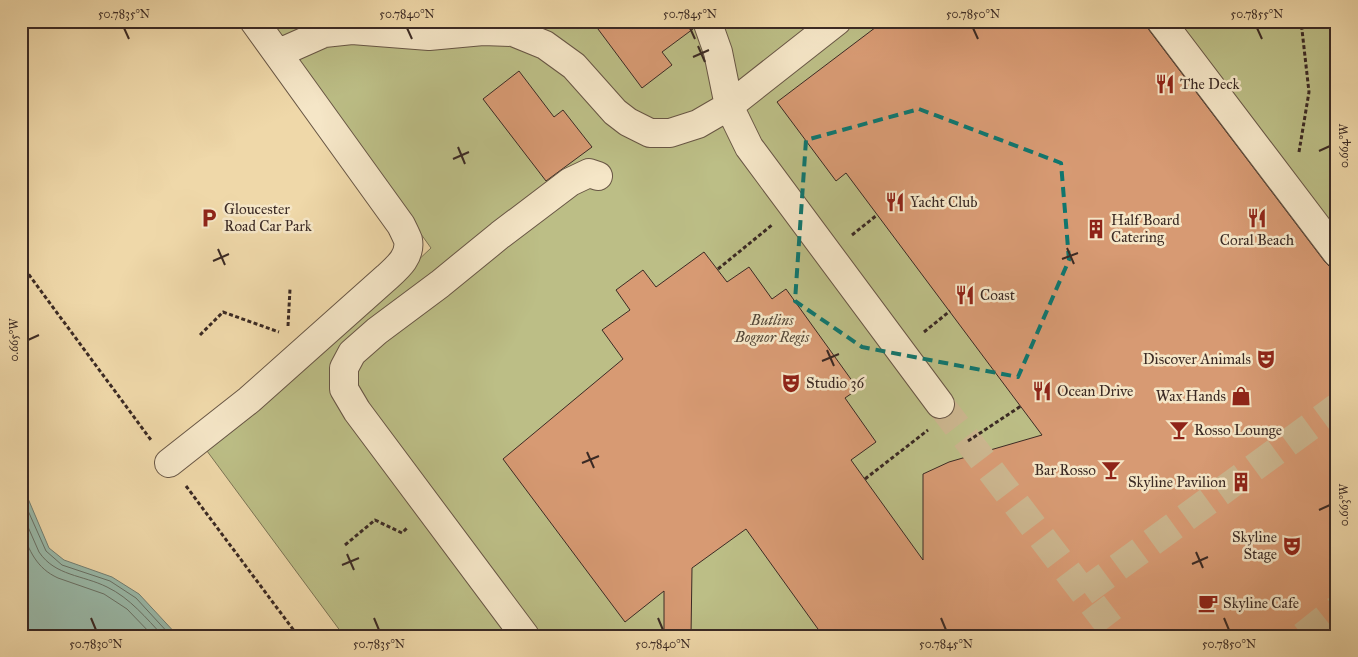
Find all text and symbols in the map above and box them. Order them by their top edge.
text: 50.7835°N [98,7,150,21]
text: 50.7840°N [379,7,435,21]
text: 50.7845°N [663,7,717,21]
text: 50.7850°N [946,7,1000,21]
text: 50.7855°N [1231,7,1283,21]
restaurant icon: The Deck [1154,73,1176,95]
place label: The Deck [1180,75,1239,93]
text: 0.664°W [1337,123,1351,168]
restaurant icon: Yacht Club [884,191,906,213]
place label: Yacht Club [910,193,978,211]
place label: Gloucester Road Car Park [224,200,312,235]
parking icon: Gloucester Road Car Park [198,207,220,229]
restaurant icon: Coral Beach [1246,207,1268,229]
place label: Half Board Catering [1111,211,1180,246]
building icon: Half Board Catering [1085,218,1107,240]
place label: Coral Beach [1220,231,1295,249]
restaurant icon: Coast [954,284,976,306]
place label: Coast [980,286,1016,304]
park label: Butlins Bognor Regis [734,311,810,346]
text: 0.665°W [7,318,21,362]
theatre icon: Discover Animals [1255,348,1277,370]
place label: Discover Animals [1143,350,1251,368]
theatre icon: Studio 36 [780,372,802,394]
place label: Studio 36 [806,374,865,392]
restaurant icon: Ocean Drive [1031,380,1053,402]
place label: Ocean Drive [1057,382,1133,400]
shop icon: Wax Hands [1230,385,1252,407]
place label: Wax Hands [1156,387,1226,405]
bar icon: Rosso Lounge [1168,419,1190,441]
place label: Rosso Lounge [1194,421,1282,439]
bar icon: Bar Rosso [1100,459,1122,481]
place label: Bar Rosso [1034,461,1096,479]
building icon: Skyline Pavilion [1230,471,1252,493]
place label: Skyline Pavilion [1128,473,1226,491]
text: 0.663°W [1337,483,1351,526]
place label: Skyline Stage [1232,528,1277,563]
theatre icon: Skyline Stage [1281,535,1303,557]
cafe icon: Skyline Cafe [1197,592,1219,614]
place label: Skyline Cafe [1223,594,1299,612]
text: 50.7830°N [69,637,123,651]
text: 50.7835°N [353,637,405,651]
text: 50.7840°N [635,637,691,651]
text: 50.7845°N [919,637,973,651]
text: 50.7850°N [1202,637,1256,651]

